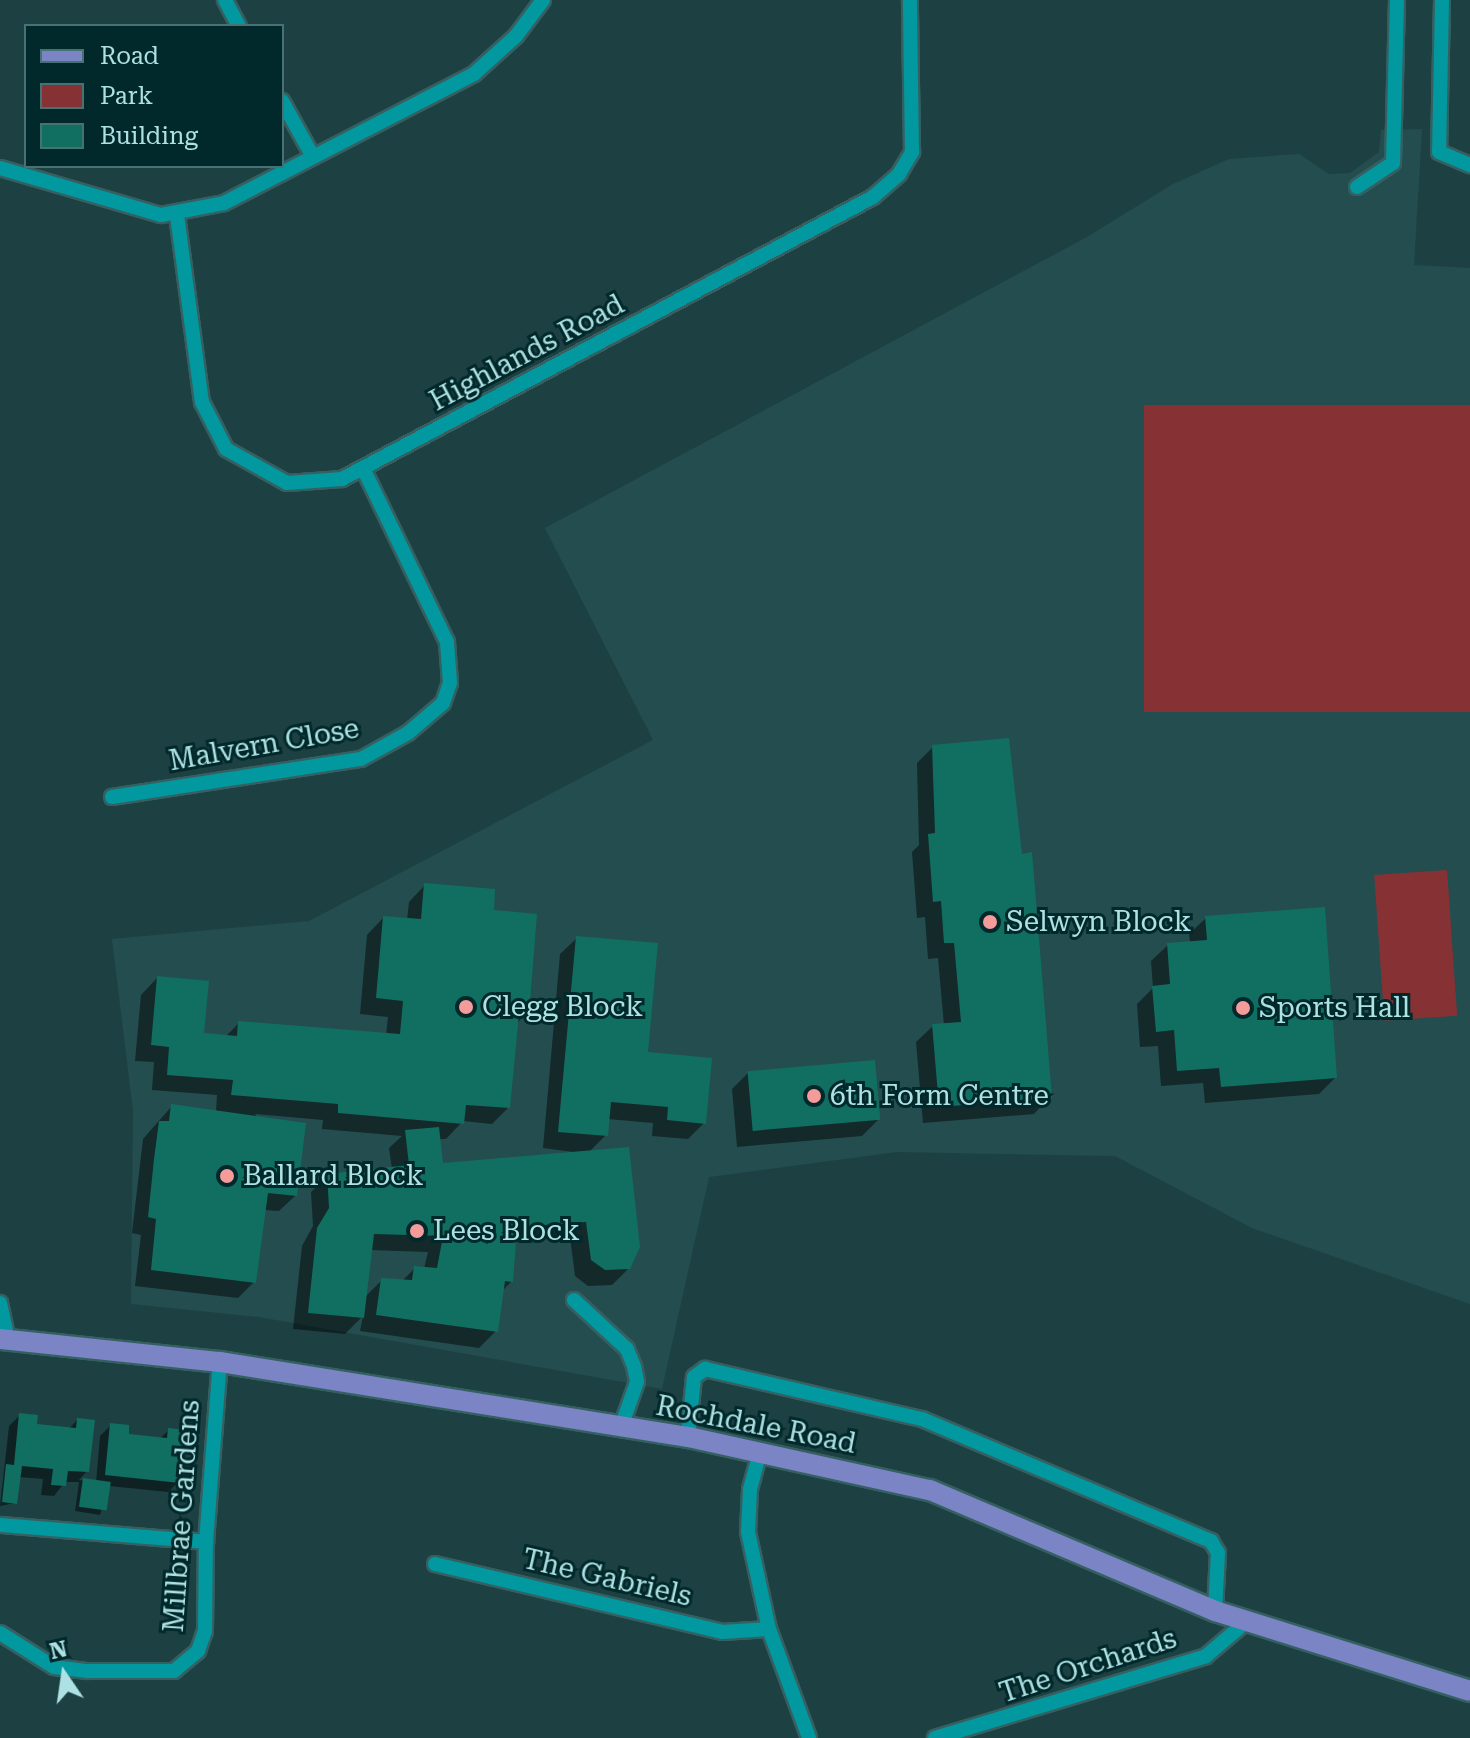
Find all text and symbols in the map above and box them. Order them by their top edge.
legend [24,24,284,168]
text: Road [100,42,159,70]
text: Park [100,82,153,110]
text: Building [100,122,198,150]
street label: Highlands Road [424,288,630,418]
street label: Malvern Close [166,712,362,778]
place label: Selwyn Block [1006,905,1191,939]
marker: Selwyn Block [981,913,999,931]
place label: Clegg Block [482,990,643,1024]
place label: Sports Hall [1259,991,1410,1025]
marker: Clegg Block [457,998,475,1016]
marker: Sports Hall [1234,999,1252,1017]
place label: 6th Form Centre [830,1079,1049,1113]
marker: 6th Form Centre [805,1087,823,1105]
place label: Ballard Block [243,1159,423,1193]
marker: Ballard Block [218,1167,236,1185]
place label: Lees Block [433,1214,580,1248]
marker: Lees Block [408,1222,426,1240]
street label: Rochdale Road [653,1389,859,1461]
street label: Millbrae Gardens [157,1399,207,1633]
street label: The Gabriels [519,1542,695,1614]
street label: The Orchards [995,1622,1181,1710]
north arrow [24,1634,104,1714]
text: N [47,1636,70,1664]

